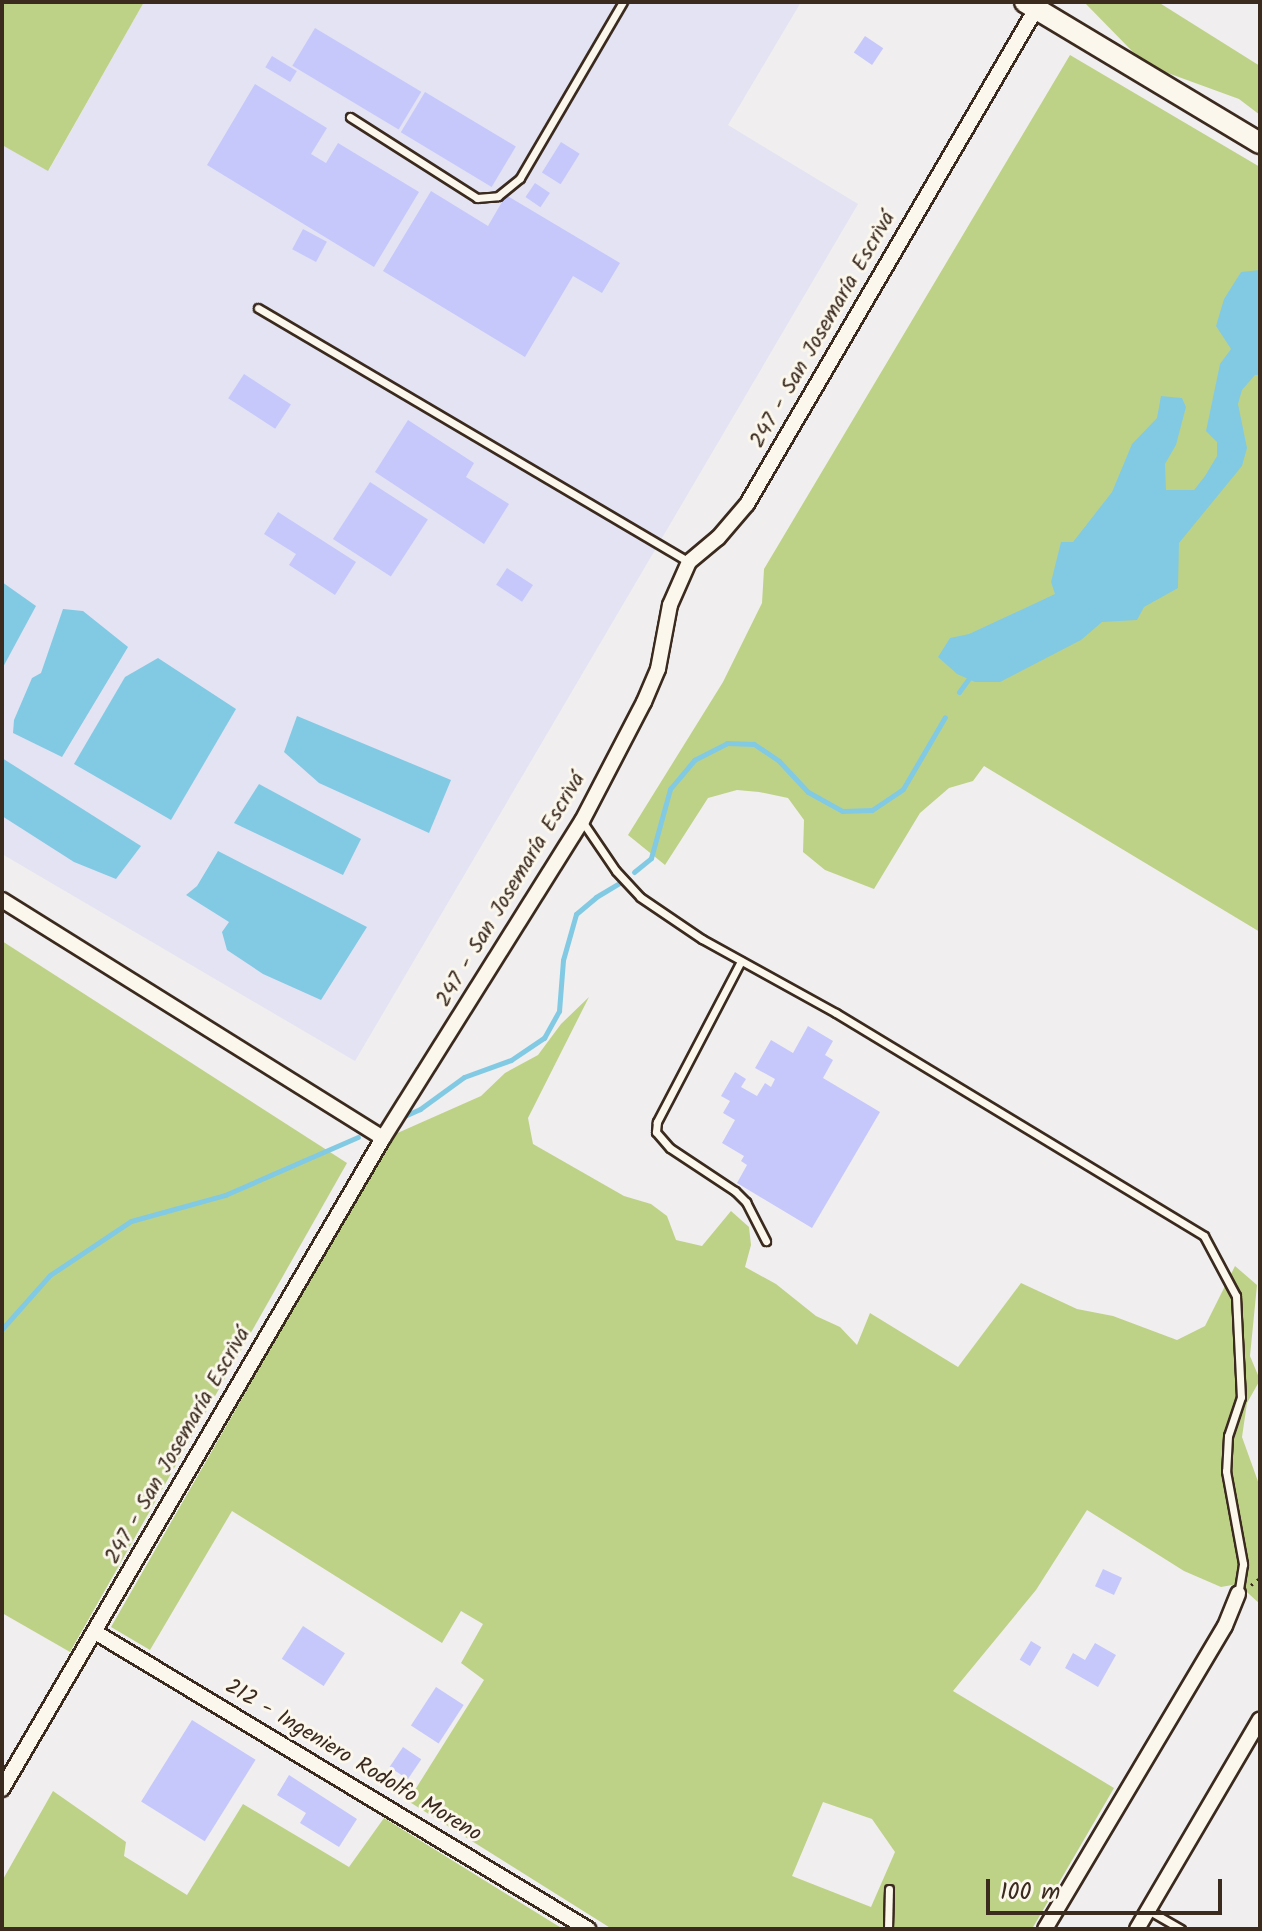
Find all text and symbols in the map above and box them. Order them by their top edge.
street label: 247 - San Josemaría Escrivá [744,207,902,453]
street label: 247 - San Josemaría Escrivá [431,768,591,1012]
street label: 247 - San Josemaría Escrivá [99,1323,257,1569]
street label: 212 - Ingeniero Rodolfo Moreno [220,1674,486,1848]
scale bar [990,1863,1226,1913]
text: 100 m [1000,1873,1060,1912]

